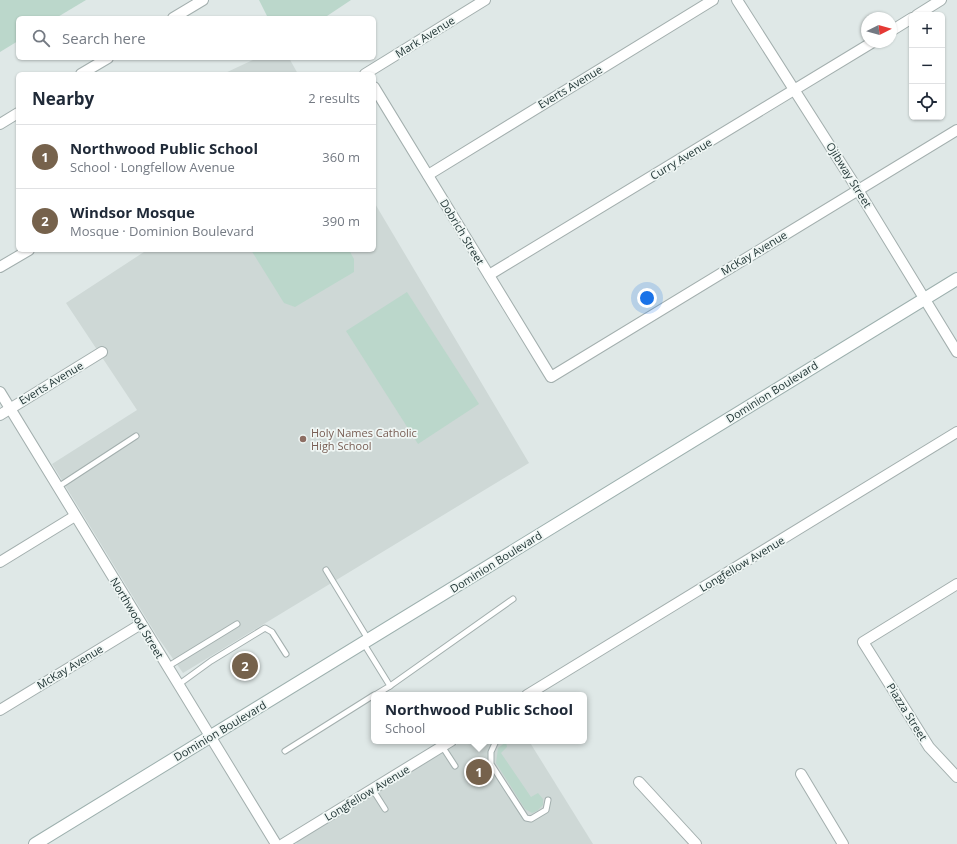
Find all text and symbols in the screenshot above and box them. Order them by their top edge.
street label: Mark Avenue [392,12,457,61]
north arrow [861,12,897,48]
map controls [909,12,945,120]
button: + [909,12,945,48]
search box [16,16,376,60]
icon: search [30,27,52,49]
text: Search here [62,28,146,48]
button: − [909,48,945,84]
street label: Everts Avenue [535,61,605,112]
button: locate [909,84,945,120]
text: Nearby [32,87,94,110]
text: 2 results [308,89,360,107]
street label: Curry Avenue [647,134,714,183]
text: Northwood Public School [70,138,258,158]
street label: Ojibway Street [823,139,876,210]
text: 1 [41,148,49,166]
text: 360 m [322,148,360,166]
text: School · Longfellow Avenue [70,158,235,176]
street label: Dobrich Street [437,196,488,267]
text: Windsor Mosque [70,202,195,222]
text: 2 [41,212,49,230]
text: 390 m [322,212,360,230]
text: Mosque · Dominion Boulevard [70,222,254,240]
street label: McKay Avenue [718,227,790,278]
your location [637,288,657,308]
street label: Everts Avenue [16,357,86,408]
street label: Dominion Boulevard [723,357,820,426]
place label: Holy Names Catholic High School [311,425,417,453]
marker: Holy Names Catholic High School [298,434,308,444]
street label: Dominion Boulevard [447,527,544,596]
street label: Longfellow Avenue [696,532,787,595]
street label: Northwood Street [107,574,168,661]
street label: McKay Avenue [34,641,106,692]
pin: 2 [232,651,258,681]
street label: Piazza Street [884,680,931,744]
popup [371,692,587,744]
street label: Dominion Boulevard [171,697,269,764]
text: Northwood Public School [385,699,573,719]
text: School [385,719,425,737]
pin: 1 [466,757,492,787]
street label: Longfellow Avenue [321,761,412,824]

